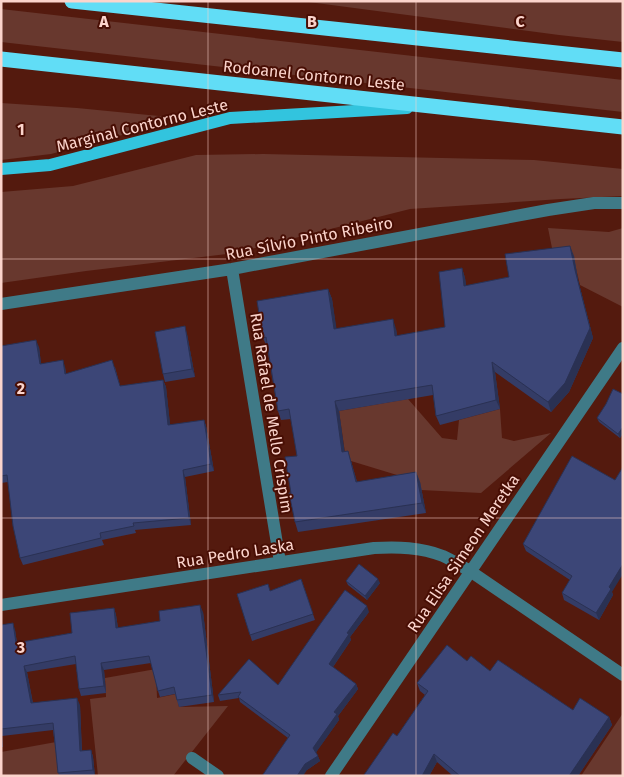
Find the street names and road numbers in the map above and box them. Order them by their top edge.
street label: Rodoanel Contorno Leste [222,57,406,94]
street label: Marginal Contorno Leste [54,95,230,156]
street label: Rua Sílvio Pinto Ribeiro [224,213,394,264]
street label: Rua Rafael de Mello Crispim [246,311,297,515]
street label: Rua Elisa Simeon Meretka [403,471,523,636]
street label: Rua Pedro Laska [175,535,295,572]

